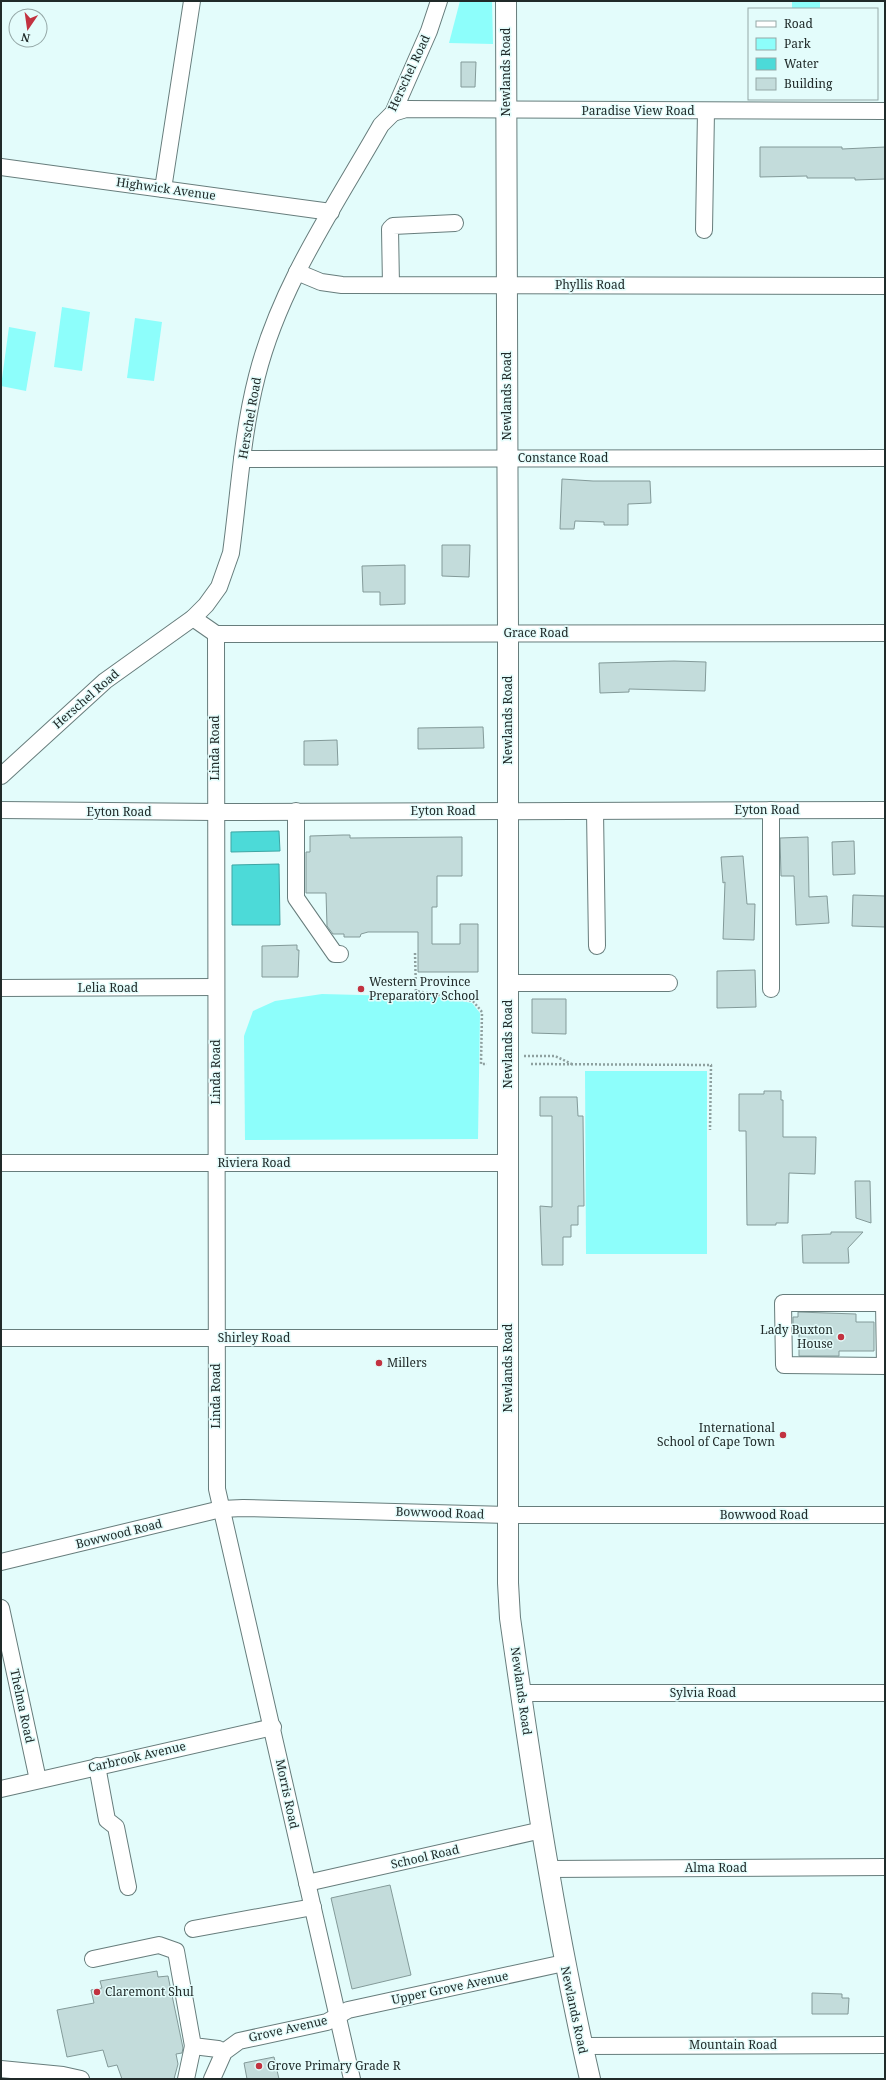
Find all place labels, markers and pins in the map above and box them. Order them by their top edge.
place label: Western Province Preparatory School [369,973,479,1004]
marker: Western Province Preparatory School [356,984,366,994]
place label: Lady Buxton House [760,1321,833,1352]
marker: Lady Buxton House [836,1332,846,1342]
place label: Millers [387,1354,427,1371]
marker: Millers [374,1358,384,1368]
place label: International School of Cape Town [657,1419,775,1450]
marker: International School of Cape Town [778,1430,788,1440]
place label: Claremont Shul [105,1983,194,2000]
marker: Claremont Shul [92,1987,102,1997]
place label: Grove Primary Grade R [267,2057,401,2074]
marker: Grove Primary Grade R [254,2061,264,2071]

